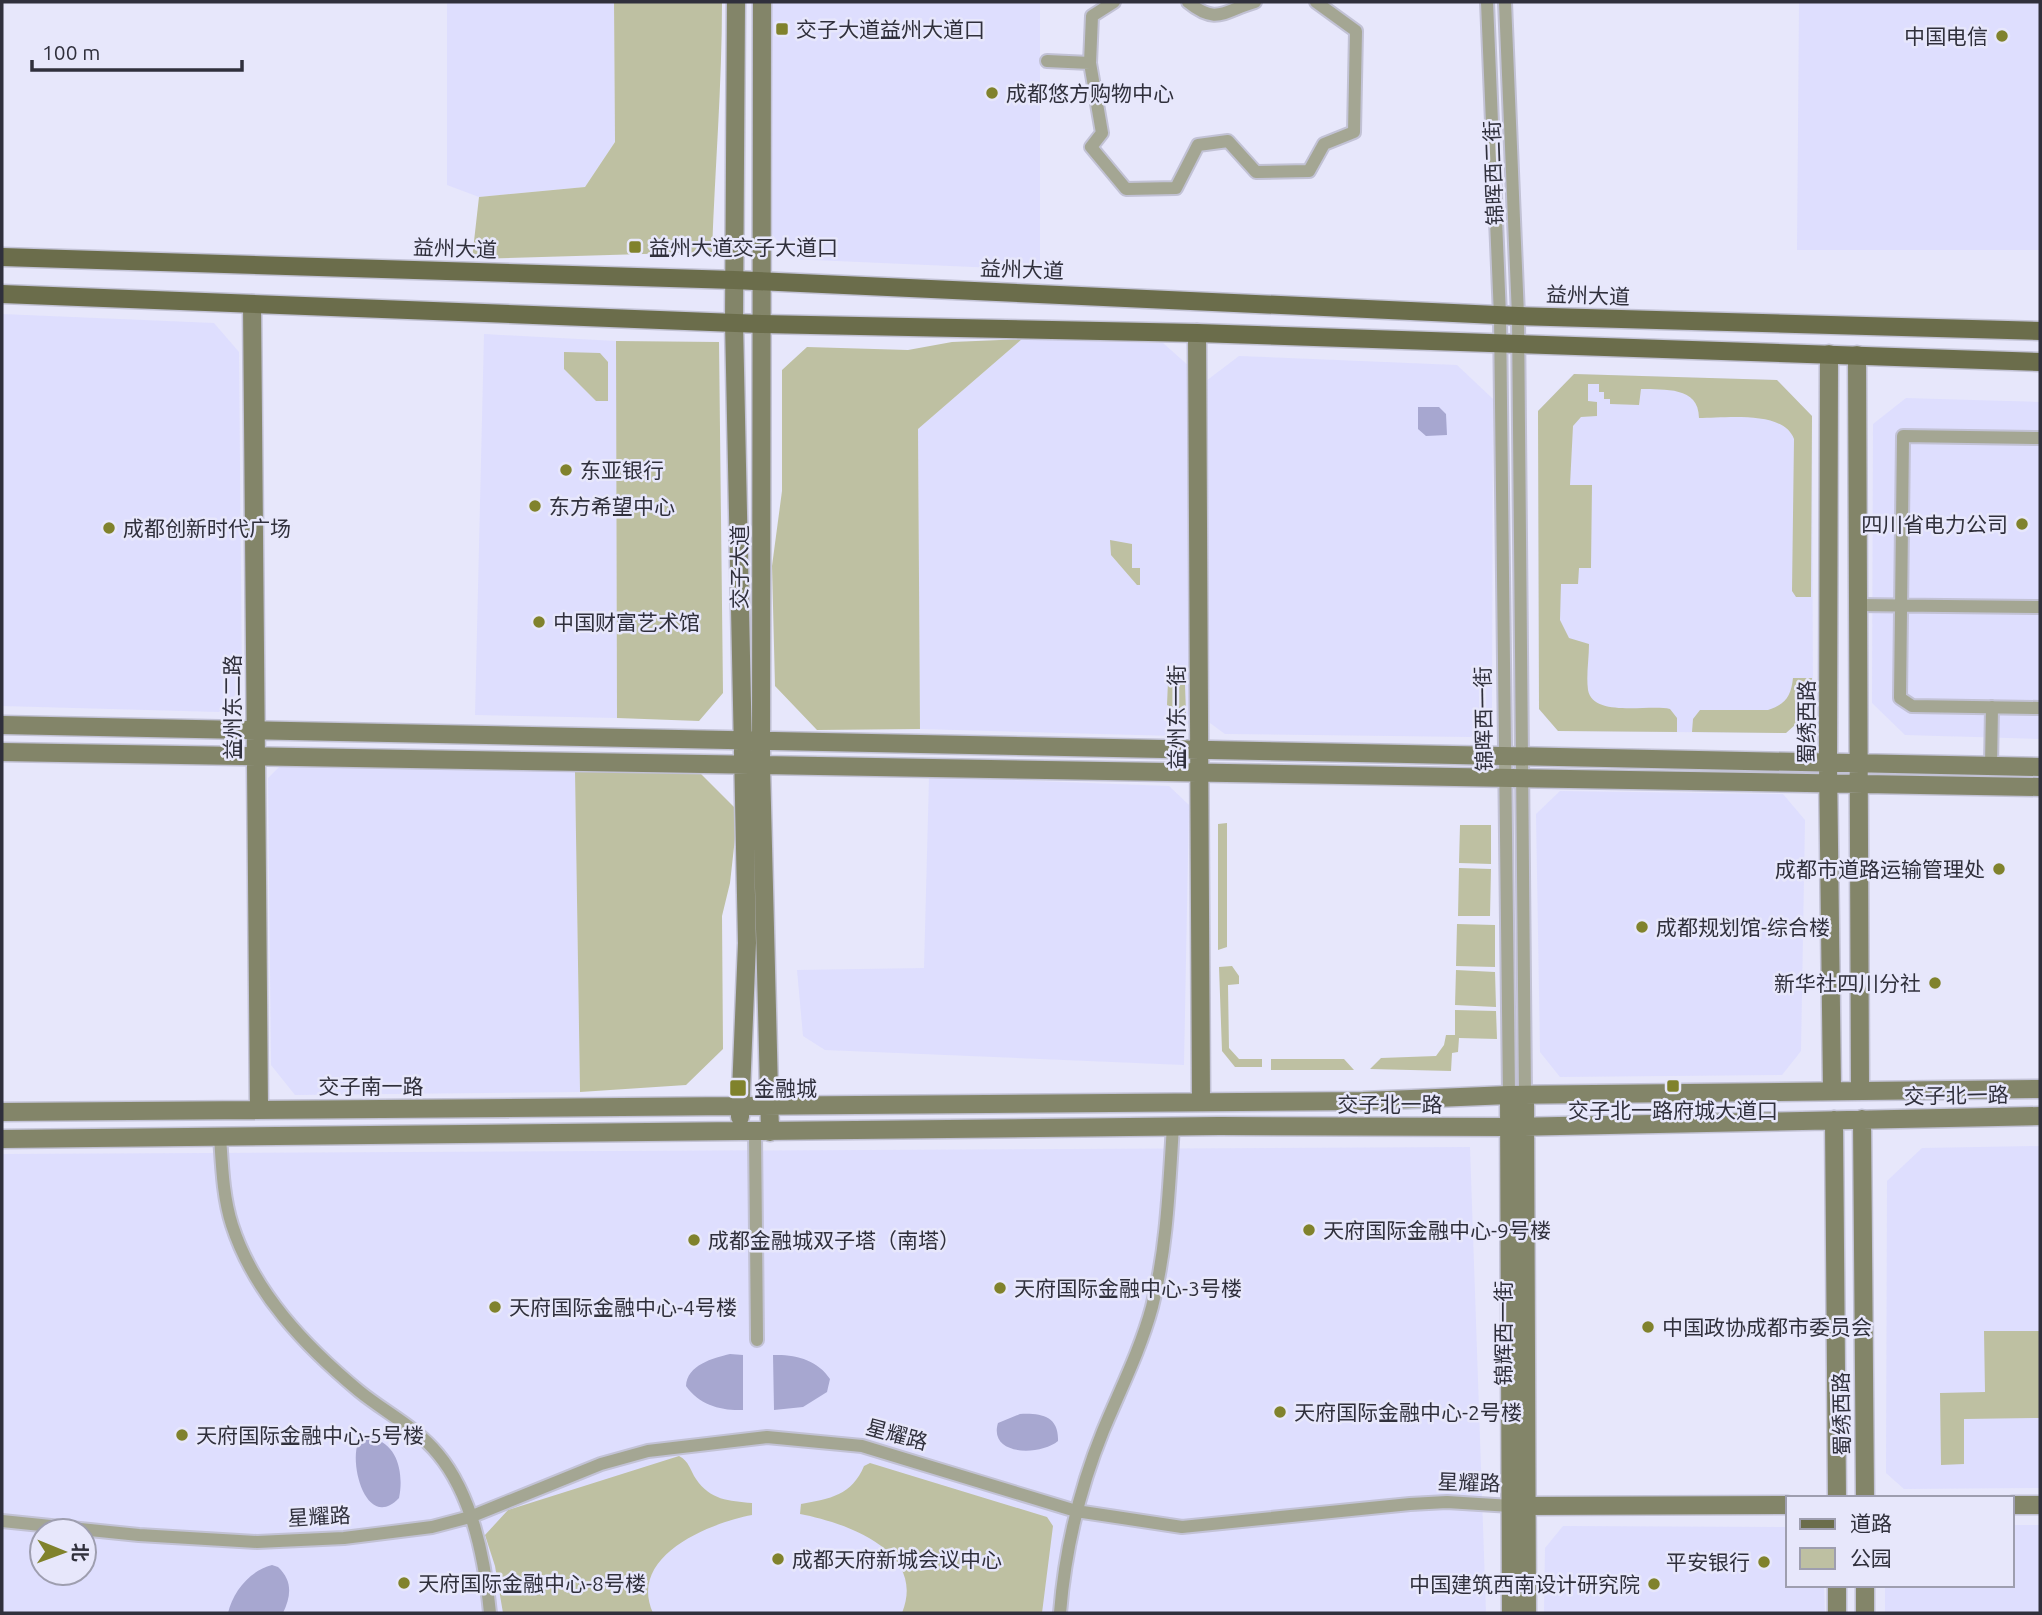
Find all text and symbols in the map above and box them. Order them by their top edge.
place label: 交子大道益州大道口 [796,17,985,41]
marker: 交子大道益州大道口 [774,21,790,37]
place label: 中国电信 [1904,24,1988,48]
scale bar [32,28,242,72]
marker: 中国电信 [1994,28,2010,44]
text: 100 m [42,40,100,64]
place label: 成都悠方购物中心 [1006,81,1174,105]
marker: 成都悠方购物中心 [984,85,1000,101]
street label: 锦晖西二街 [1479,120,1507,226]
street label: 益州大道 [413,235,497,261]
place label: 益州大道交子大道口 [649,235,838,259]
marker: 益州大道交子大道口 [627,239,643,255]
street label: 益州大道 [980,256,1064,282]
street label: 益州大道 [1546,282,1630,308]
place label: 东亚银行 [580,458,664,482]
marker: 东亚银行 [558,462,574,478]
place label: 东方希望中心 [549,494,675,518]
marker: 东方希望中心 [527,498,543,514]
place label: 四川省电力公司 [1861,512,2008,536]
place label: 成都创新时代广场 [123,516,291,540]
marker: 四川省电力公司 [2014,516,2030,532]
marker: 成都创新时代广场 [101,520,117,536]
street label: 交子大道 [727,525,751,609]
place label: 中国财富艺术馆 [553,610,700,634]
marker: 中国财富艺术馆 [531,614,547,630]
street label: 益州东二路 [220,655,244,760]
street label: 益州东一街 [1164,665,1188,770]
street label: 锦晖西一街 [1470,666,1496,772]
street label: 蜀绣西路 [1794,680,1818,764]
place label: 成都市道路运输管理处 [1775,857,1985,881]
marker: 成都市道路运输管理处 [1991,861,2007,877]
place label: 成都规划馆-综合楼 [1656,915,1830,939]
marker: 成都规划馆-综合楼 [1634,919,1650,935]
place label: 新华社四川分社 [1774,971,1921,995]
marker: 新华社四川分社 [1927,975,1943,991]
street label: 交子南一路 [319,1074,424,1098]
place label: 金融城 [754,1076,817,1100]
marker: 金融城 [728,1078,748,1098]
marker: 交子北一路府城大道口 [1665,1078,1681,1094]
street label: 交子北一路 [1903,1082,2009,1108]
street label: 交子北一路 [1338,1092,1443,1116]
place label: 交子北一路府城大道口 [1568,1098,1778,1122]
place label: 天府国际金融中心-9号楼 [1323,1218,1551,1242]
marker: 天府国际金融中心-9号楼 [1301,1222,1317,1238]
place label: 成都金融城双子塔（南塔） [708,1228,960,1252]
marker: 成都金融城双子塔（南塔） [686,1232,702,1248]
place label: 天府国际金融中心-3号楼 [1014,1276,1242,1300]
marker: 天府国际金融中心-3号楼 [992,1280,1008,1296]
street label: 锦辉西一街 [1491,1281,1515,1386]
place label: 天府国际金融中心-4号楼 [509,1295,737,1319]
marker: 天府国际金融中心-4号楼 [487,1299,503,1315]
place label: 中国政协成都市委员会 [1662,1315,1872,1339]
marker: 中国政协成都市委员会 [1640,1319,1656,1335]
street label: 蜀绣西路 [1828,1372,1854,1456]
place label: 天府国际金融中心-2号楼 [1294,1400,1522,1424]
marker: 天府国际金融中心-2号楼 [1272,1404,1288,1420]
street label: 星耀路 [863,1414,931,1454]
place label: 天府国际金融中心-5号楼 [196,1423,424,1447]
marker: 天府国际金融中心-5号楼 [174,1427,190,1443]
street label: 星耀路 [1437,1469,1501,1495]
legend [1786,1496,2014,1587]
street label: 星耀路 [287,1502,351,1530]
text: 道路 [1850,1511,1892,1535]
north arrow [28,1517,98,1587]
text: 北 [69,1543,91,1562]
text: 公园 [1850,1546,1892,1570]
place label: 成都天府新城会议中心 [792,1547,1002,1571]
place label: 平安银行 [1666,1550,1750,1574]
marker: 成都天府新城会议中心 [770,1551,786,1567]
marker: 平安银行 [1756,1554,1772,1570]
place label: 天府国际金融中心-8号楼 [418,1571,646,1595]
place label: 中国建筑西南设计研究院 [1409,1572,1640,1596]
marker: 天府国际金融中心-8号楼 [396,1575,412,1591]
marker: 中国建筑西南设计研究院 [1646,1576,1662,1592]

